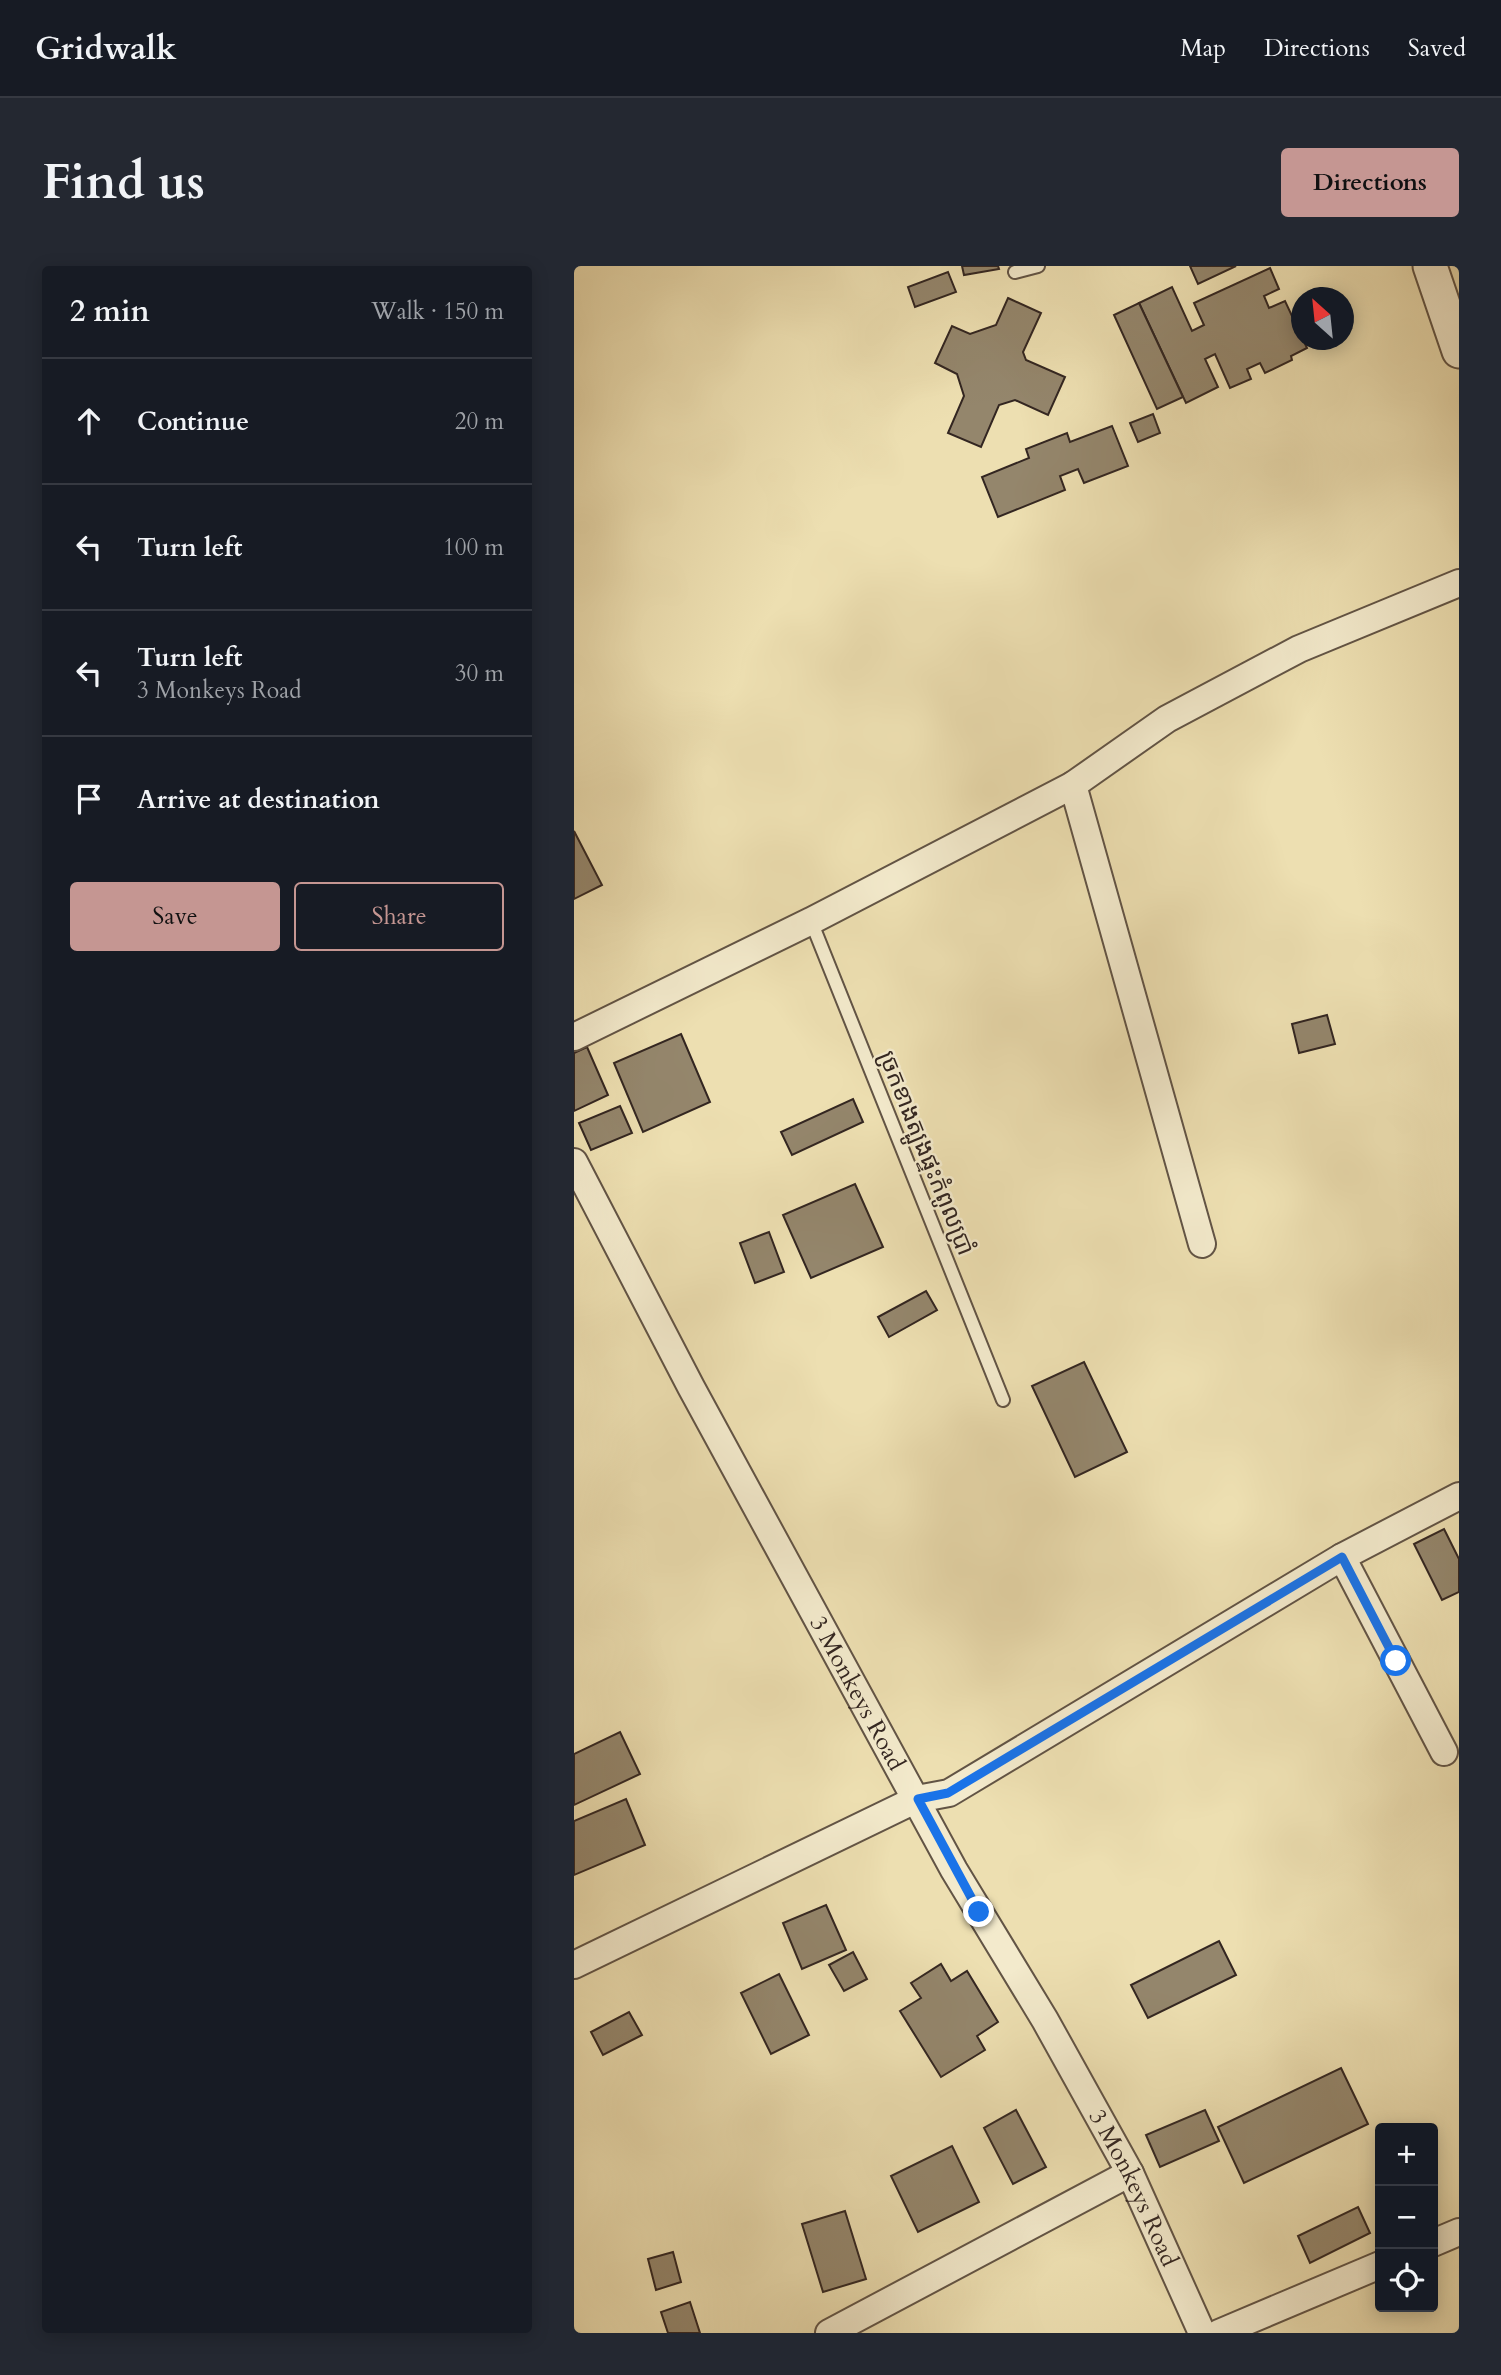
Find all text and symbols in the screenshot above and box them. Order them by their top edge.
text: Gridwalk [35,26,177,71]
text: Map [1180,32,1226,65]
text: Directions [1264,32,1370,65]
text: Saved [1408,32,1466,65]
button: Directions [1281,148,1459,217]
text: Find us [42,149,205,216]
north arrow [1291,287,1354,350]
text: 2 min [70,291,150,332]
text: Walk · 150 m [371,296,504,327]
icon: ahead [70,402,108,440]
text: Continue [137,404,249,439]
text: 20 m [455,406,504,437]
icon: left [70,528,108,566]
text: Turn left [137,530,242,565]
text: 100 m [443,532,504,563]
text: Turn left [137,640,242,675]
icon: left [70,654,108,692]
text: 30 m [455,658,504,689]
text: 3 Monkeys Road [137,675,301,706]
icon: arrive [70,780,108,818]
text: Arrive at destination [137,782,380,817]
button: Save [70,882,280,951]
button: Share [294,882,504,951]
street label: ច្រកខាងត្បូងផ្ទះកំពូលប្រាំ [866,1046,982,1262]
street label: 3 Monkeys Road [802,1610,913,1776]
route start [1380,1645,1411,1676]
route end [963,1896,994,1927]
street label: 3 Monkeys Road [1081,2103,1187,2272]
map controls [1375,2123,1438,2312]
button: + [1375,2123,1438,2186]
button: − [1375,2186,1438,2249]
button: locate [1375,2249,1438,2312]

